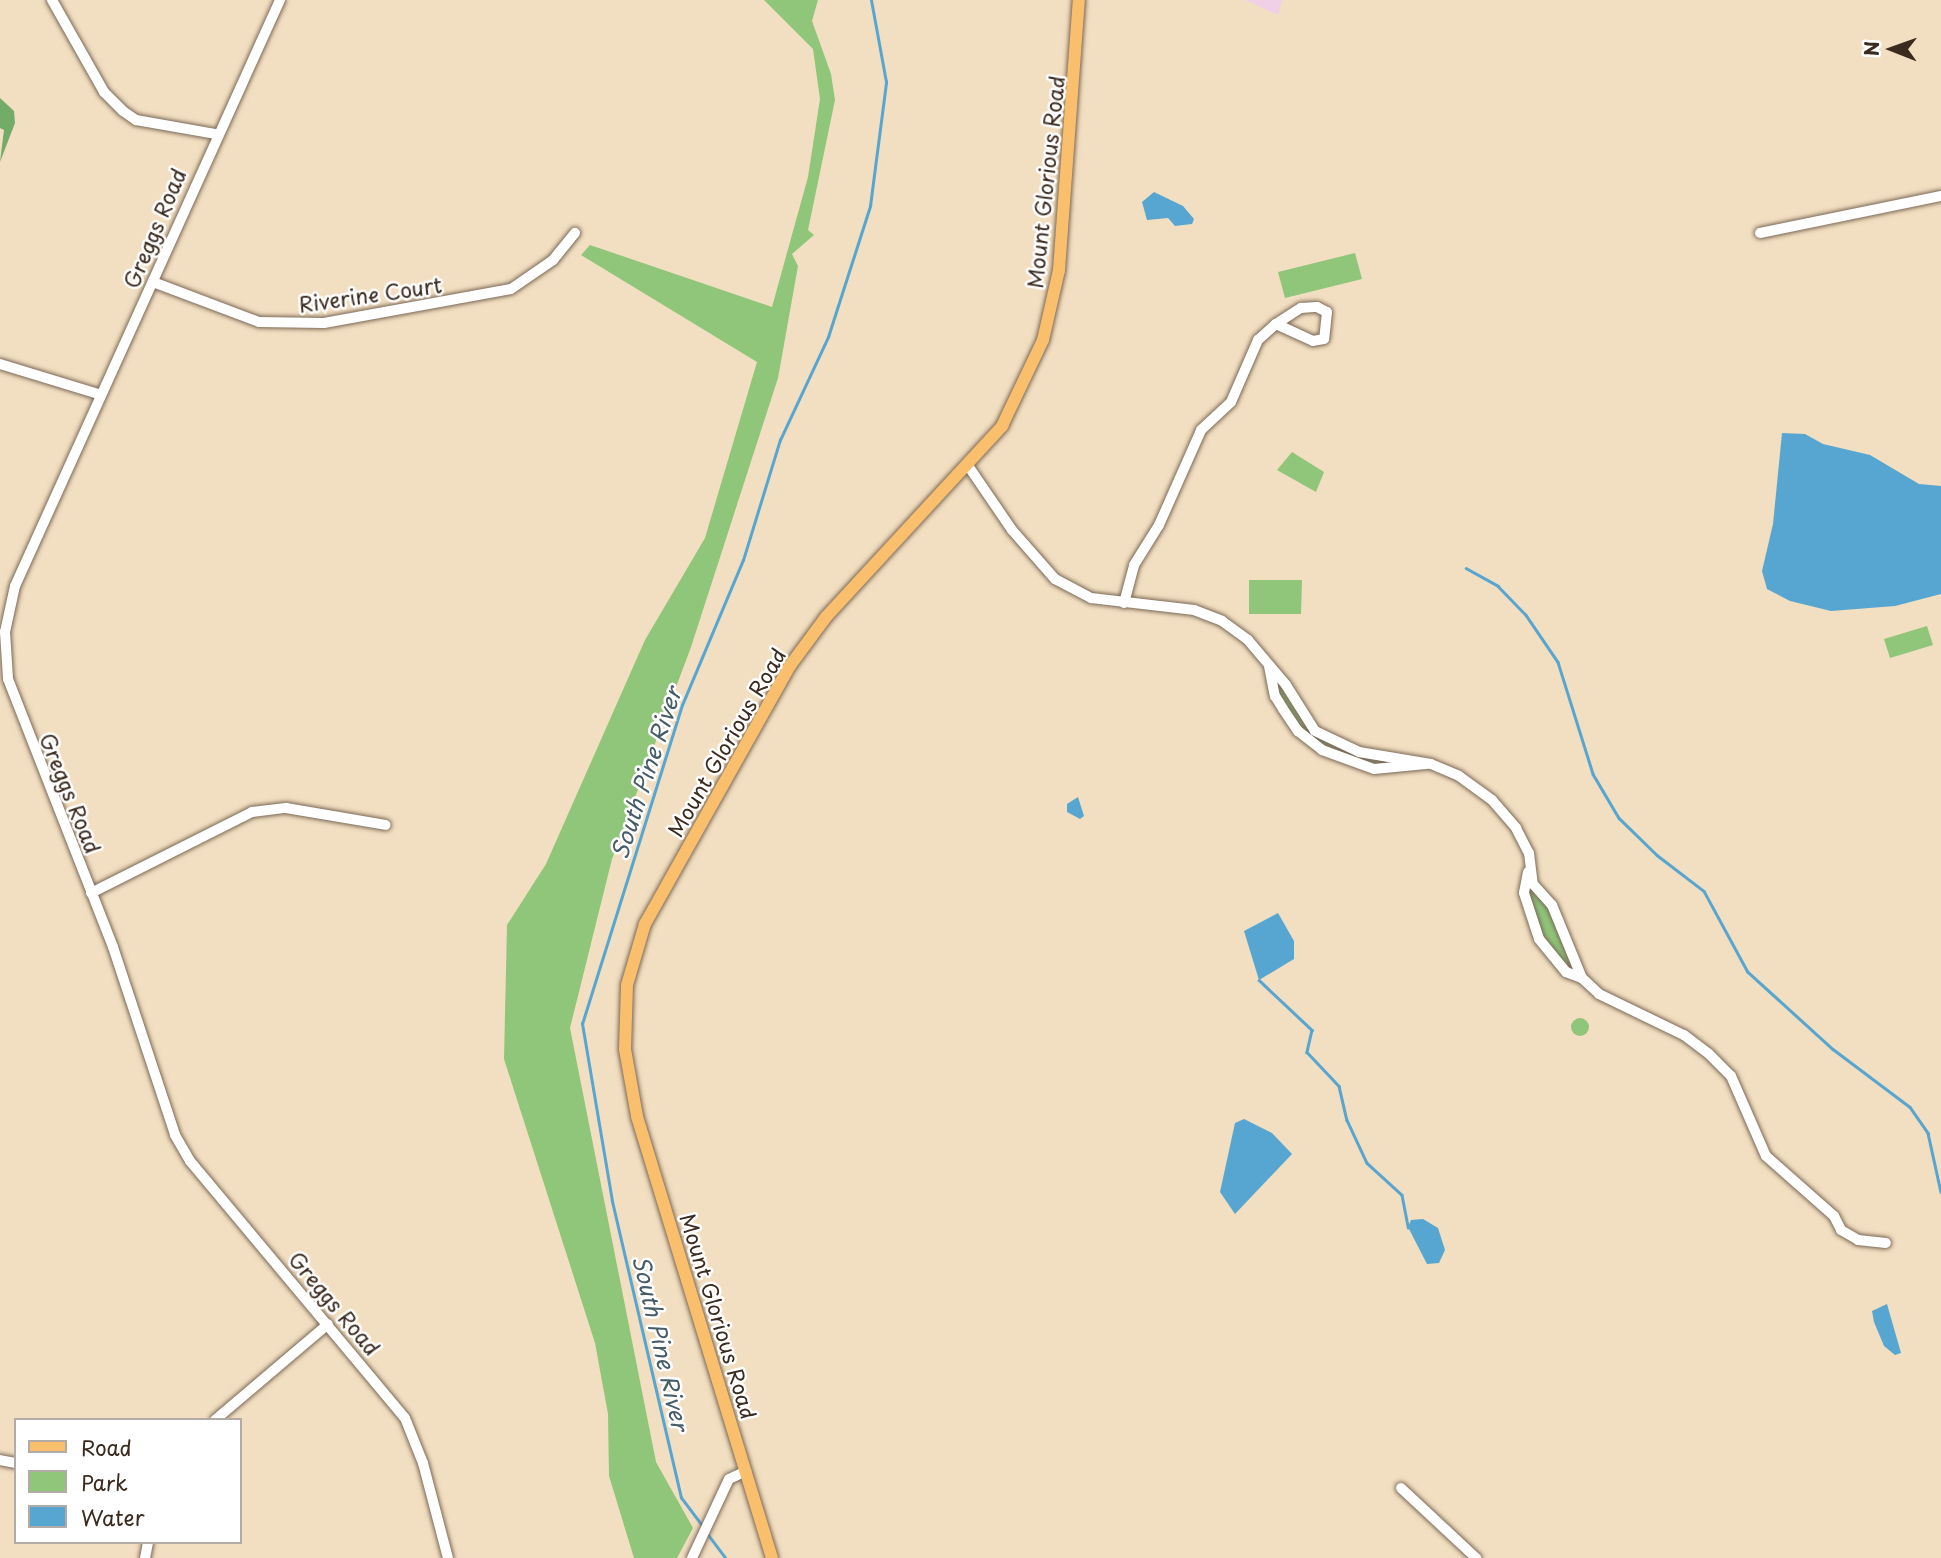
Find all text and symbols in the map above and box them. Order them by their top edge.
north arrow [1857,14,1927,84]
text: N [1857,41,1885,56]
street label: Mount Glorious Road [1021,75,1069,289]
street label: Greggs Road [117,164,191,292]
street label: Riverine Court [296,271,444,317]
street label: Mount Glorious Road [662,644,790,840]
water label: South Pine River [605,682,687,864]
street label: Greggs Road [35,729,107,857]
street label: Mount Glorious Road [676,1211,762,1421]
street label: Greggs Road [284,1246,386,1360]
water label: South Pine River [627,1251,695,1435]
legend [14,1418,242,1544]
text: Road [81,1431,132,1463]
text: Park [81,1466,128,1498]
text: Water [81,1501,144,1533]

